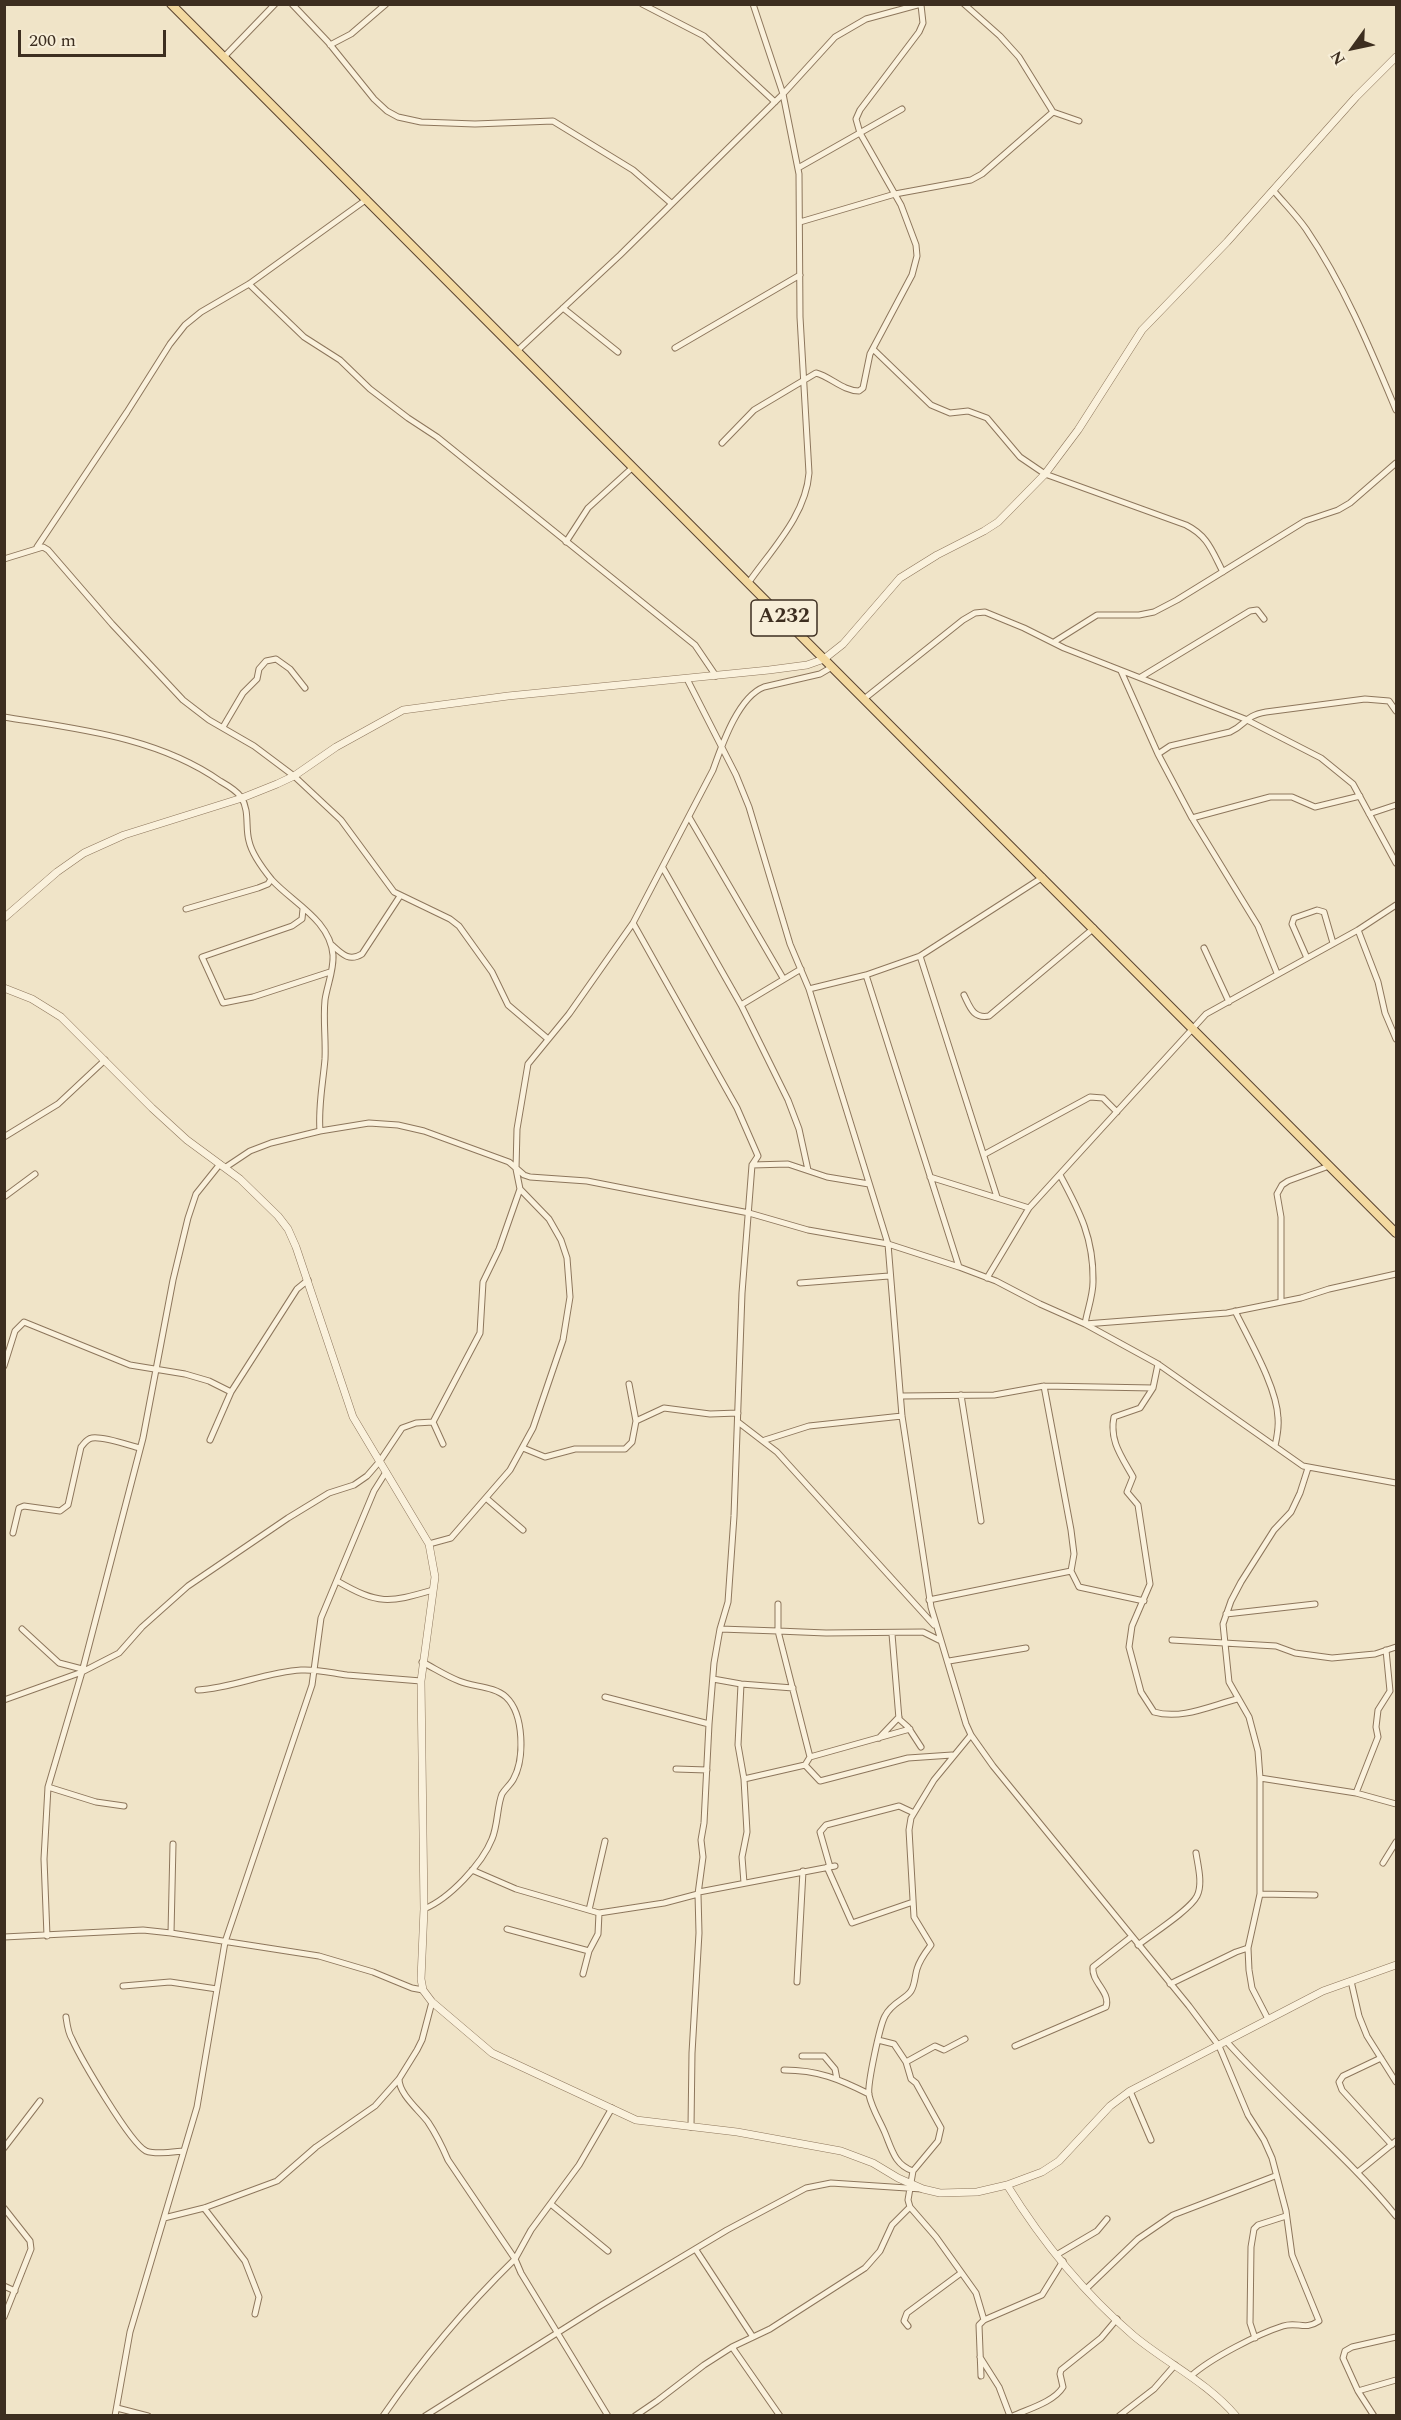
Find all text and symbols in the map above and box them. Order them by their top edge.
scale bar [21,18,170,56]
north arrow [1323,18,1383,78]
text: 200 m [29,27,76,54]
text: N [1324,46,1352,70]
road number: A232 [751,600,817,636]

